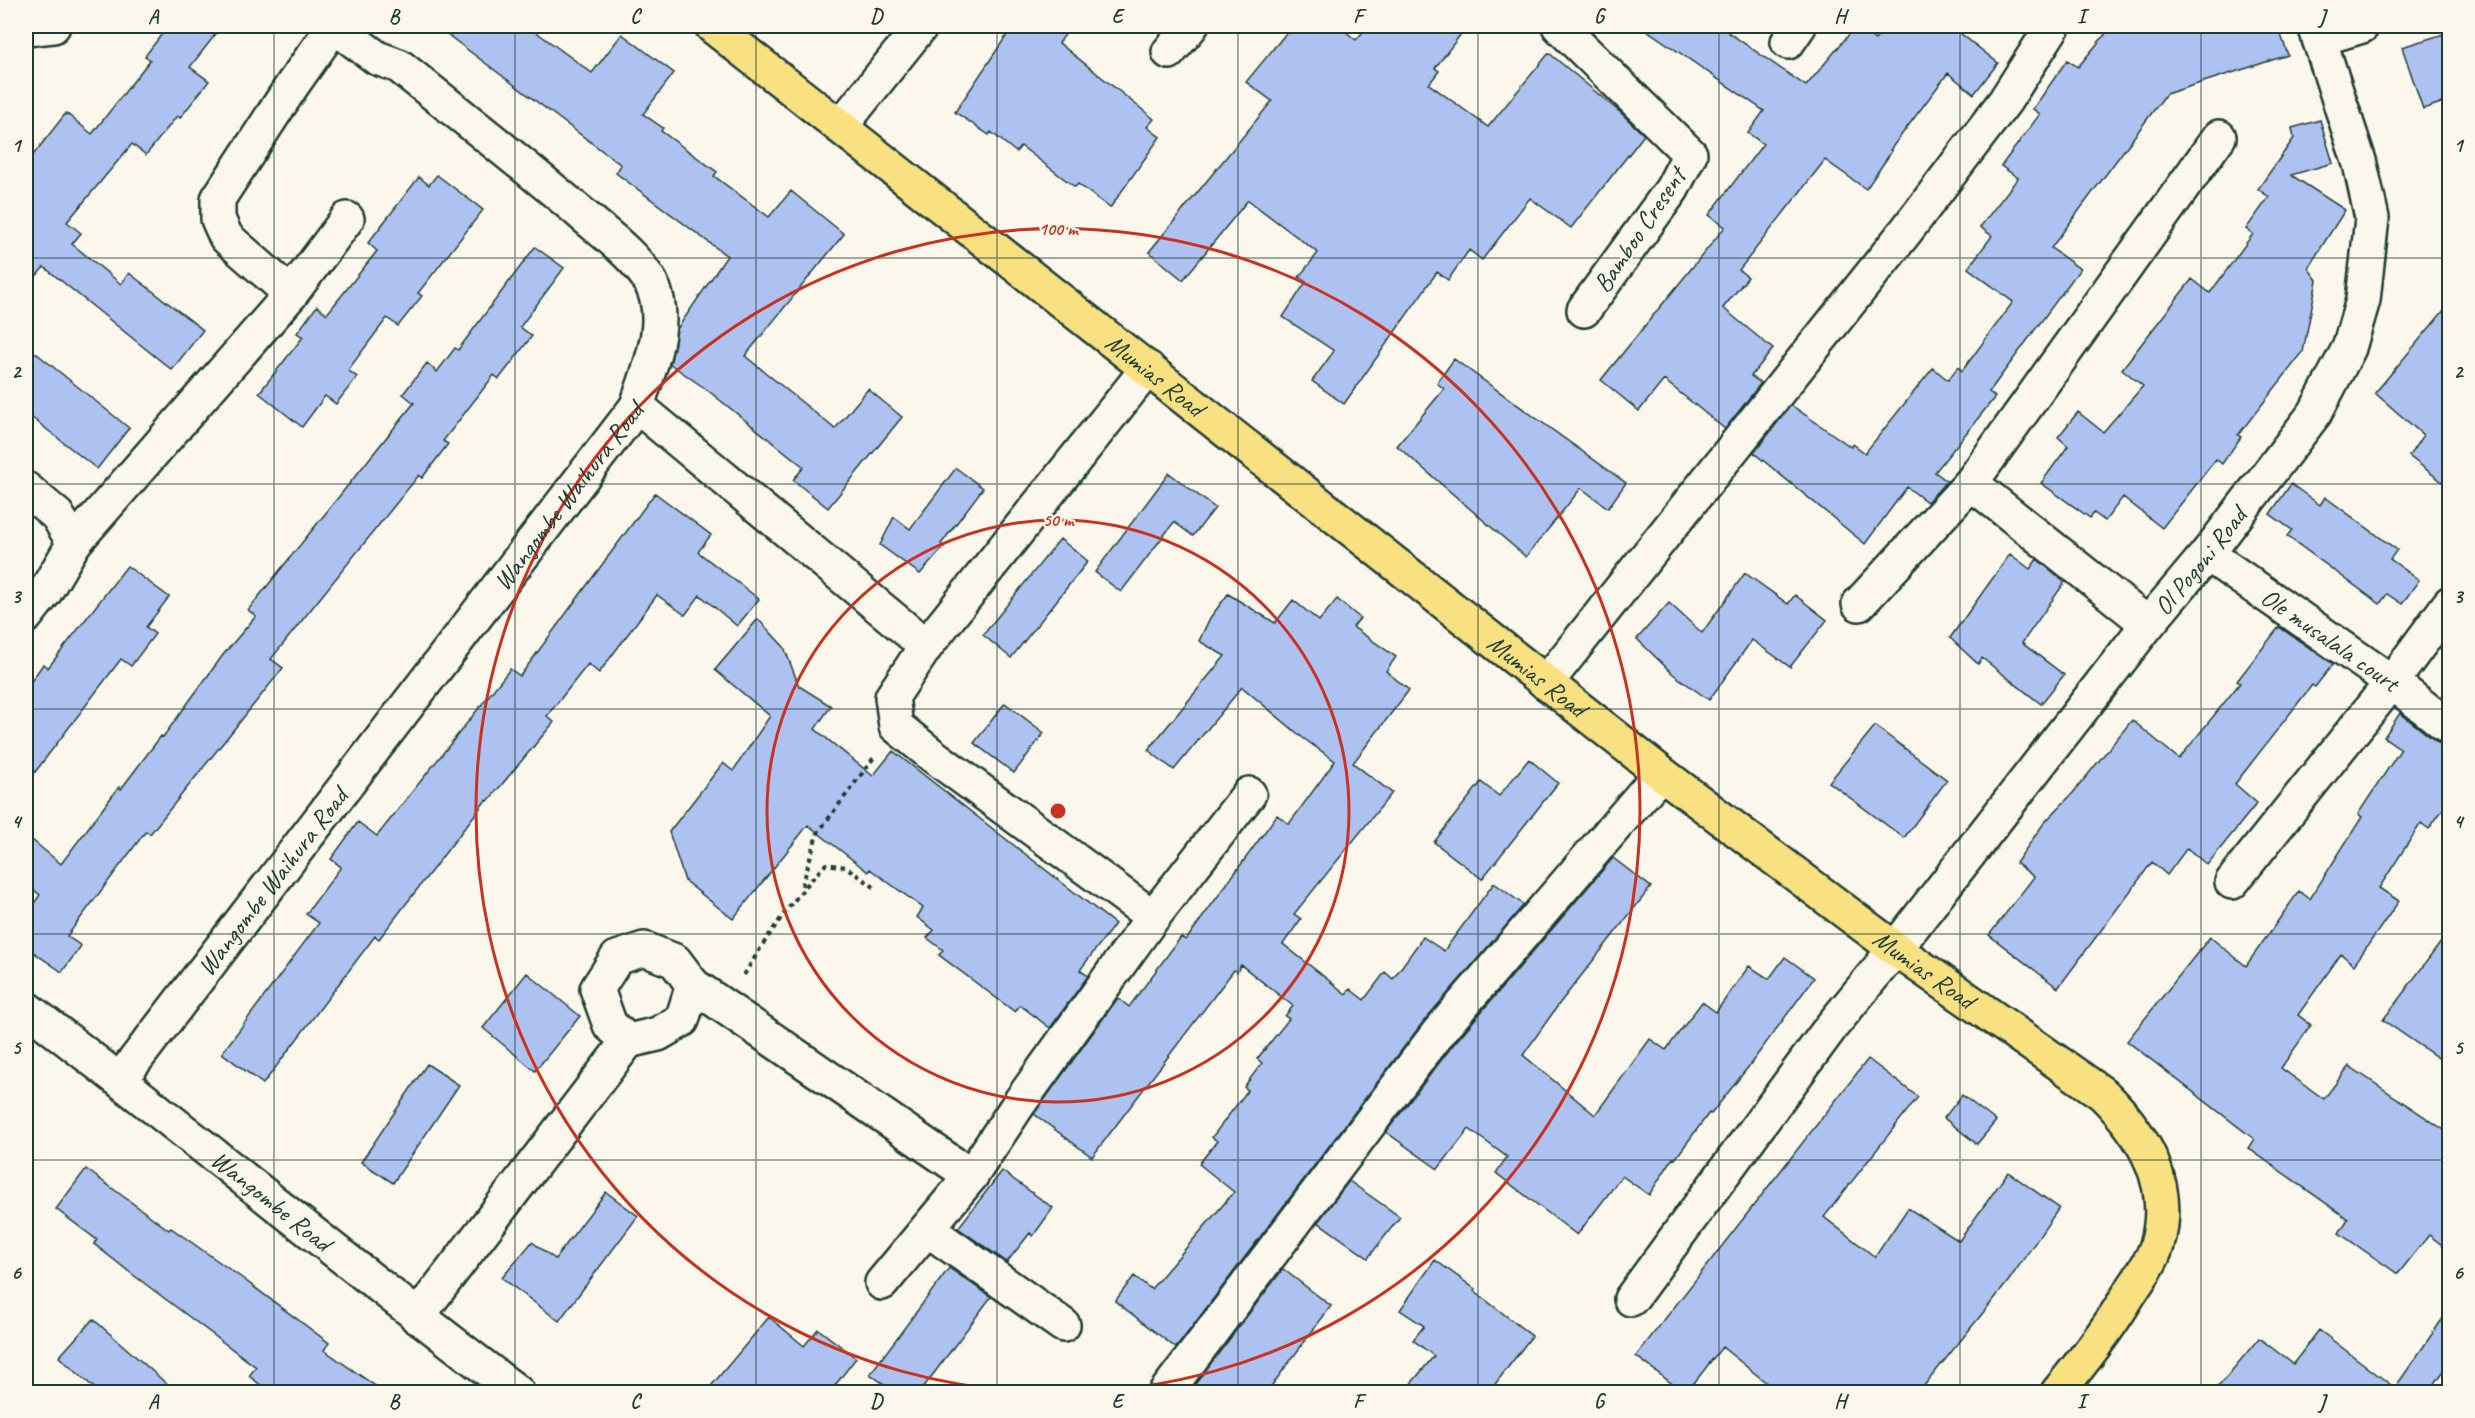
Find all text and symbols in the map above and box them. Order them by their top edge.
text: A [148,4,160,29]
text: B [389,4,401,29]
text: C [630,4,642,29]
text: D [870,4,884,29]
text: E [1112,4,1126,29]
text: F [1353,4,1367,29]
text: G [1594,4,1607,29]
text: H [1834,4,1849,29]
text: I [2077,4,2090,29]
text: J [2317,4,2329,29]
text: 1 [12,133,23,158]
text: 1 [2454,133,2465,158]
street label: Bamboo Cresent [1586,159,1695,299]
text: 100 m [1039,218,1079,240]
street label: Mumias Road [1099,326,1214,427]
text: 2 [12,359,23,384]
text: 2 [2454,359,2465,384]
street label: Wangombe Waihura Road [486,393,653,597]
street label: Ol Pogoni Road [2147,498,2256,622]
text: 50 m [1043,509,1075,531]
street label: Ole musalala court [2254,580,2408,700]
text: 3 [12,584,23,609]
text: 3 [2454,584,2465,609]
street label: Mumias Road [1481,627,1596,727]
street label: Wangombe Waihura Road [190,778,357,982]
centre of rings [1048,801,1068,821]
text: 4 [12,809,24,834]
text: 4 [2454,809,2466,834]
street label: Mumias Road [1866,922,1984,1019]
text: 5 [12,1035,23,1060]
text: 5 [2454,1035,2465,1060]
street label: Wangombe Road [204,1143,341,1261]
text: 6 [11,1260,22,1285]
text: 6 [2453,1260,2464,1285]
text: A [148,1389,160,1414]
text: B [389,1389,401,1414]
text: C [630,1389,642,1414]
text: D [870,1389,884,1414]
text: E [1112,1389,1126,1414]
text: F [1353,1389,1367,1414]
text: G [1594,1389,1607,1414]
text: H [1834,1389,1849,1414]
text: I [2077,1389,2090,1414]
text: J [2317,1389,2329,1414]

